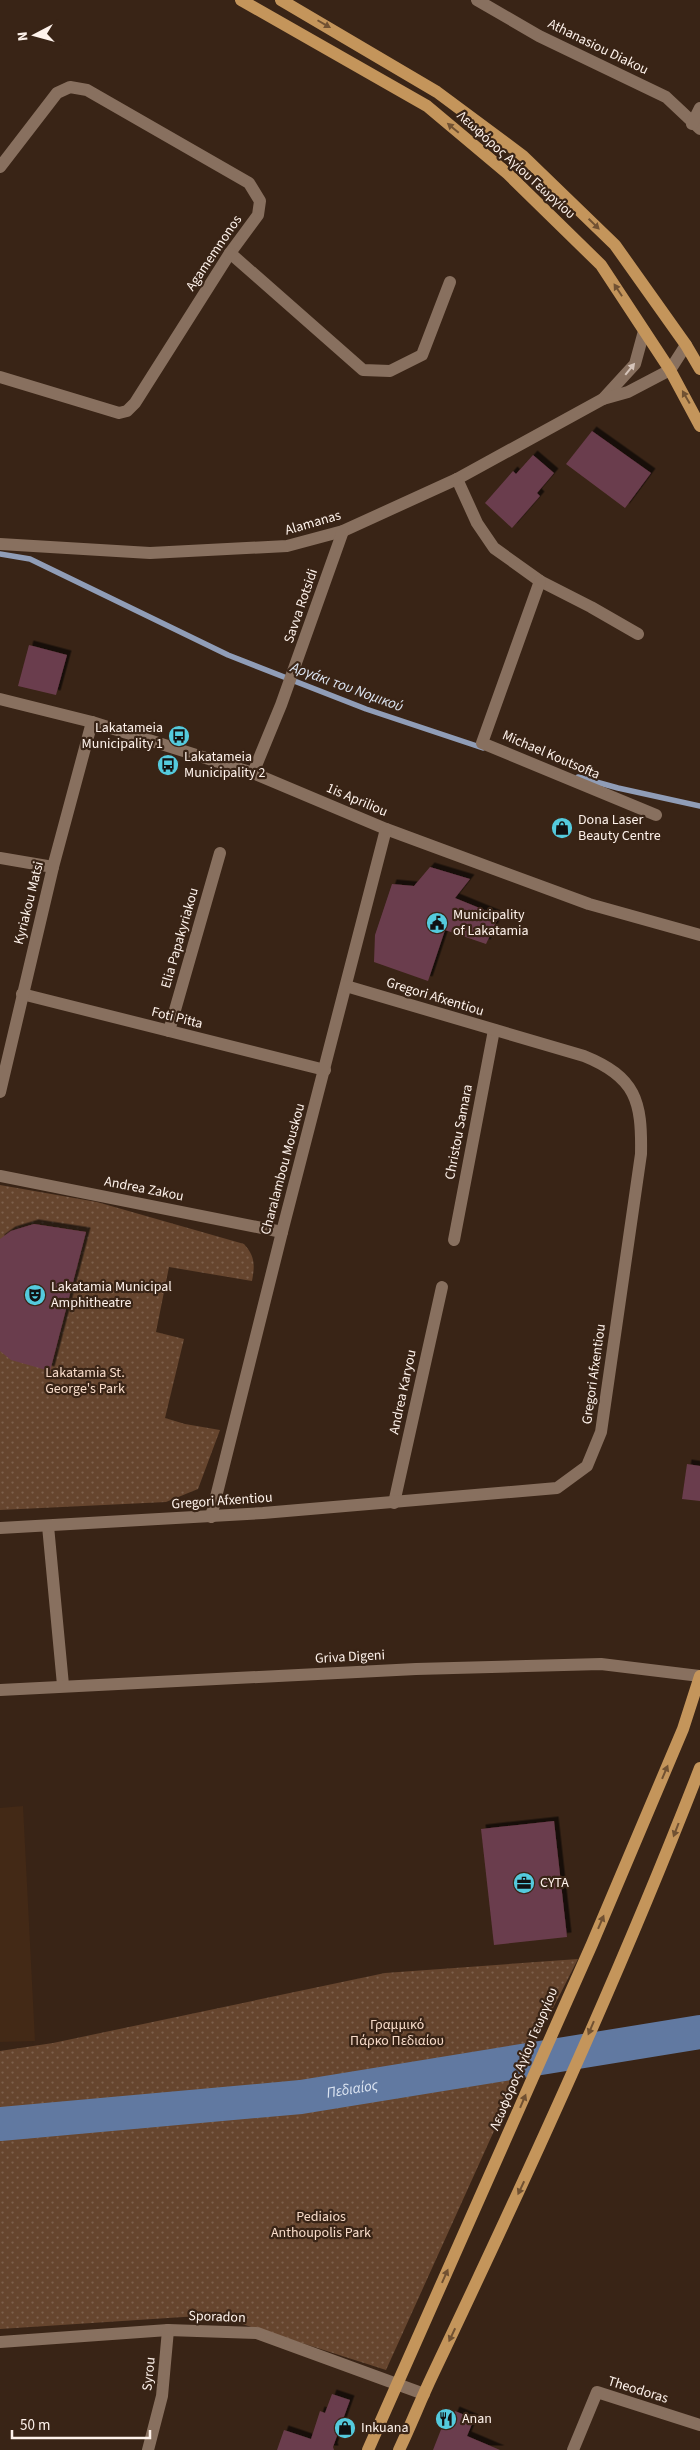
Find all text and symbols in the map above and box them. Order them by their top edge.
north arrow [10,10,60,60]
street label: Athanasiou Diakou [544,14,652,80]
one-way arrow [317,20,330,29]
text: N [13,31,33,42]
street label: Λεωφόρος Αγίου Γεωργίου [452,106,580,224]
one-way arrow [447,122,460,133]
street label: Agamemnonos [181,211,247,295]
one-way arrow [587,218,599,230]
one-way arrow [613,284,622,297]
one-way arrow [625,362,636,375]
one-way arrow [681,391,690,404]
street label: Alamanas [283,505,343,541]
street label: Savva Rotsidi [279,566,323,646]
water label: Αργάκι του Νομικού [287,657,406,717]
place label: Lakatameia Municipality 1 [82,718,163,754]
bus stop icon: Lakatameia Municipality 1 [167,724,191,748]
street label: Michael Koutsofta [499,725,603,785]
place label: Lakatameia Municipality 2 [184,747,265,783]
bus stop icon: Lakatameia Municipality 2 [156,753,180,777]
street label: 1is Apriliou [323,778,391,822]
place label: Dona Laser Beauty Centre [578,810,661,846]
shop icon: Dona Laser Beauty Centre [550,816,574,840]
street label: Kyriakou Matsi [9,859,49,947]
street label: Elia Papakyriakou [156,885,204,991]
place label: Municipality of Lakatamia [453,905,529,941]
public building icon: Municipality of Lakatamia [425,911,449,935]
street label: Gregori Afxentiou [384,973,486,1021]
street label: Foti Pitta [149,1002,205,1034]
street label: Christou Samara [440,1083,478,1181]
street label: Charalambou Mouskou [256,1101,310,1237]
street label: Andrea Zakou [103,1171,185,1207]
place label: Lakatamia Municipal Amphitheatre [51,1277,172,1313]
theatre icon: Lakatamia Municipal Amphitheatre [23,1283,47,1307]
street label: Gregori Afxentiou [577,1322,611,1426]
street label: Andrea Karyou [384,1348,422,1436]
park label: Lakatamia St. George's Park [45,1363,125,1399]
street label: Gregori Afxentiou [171,1487,273,1515]
street label: Griva Digeni [315,1645,385,1669]
one-way arrow [661,1765,669,1779]
one-way arrow [672,1822,679,1837]
office icon: CYTA [512,1871,536,1895]
place label: CYTA [540,1873,569,1893]
one-way arrow [598,1915,606,1929]
street label: Λεωφόρος Αγίου Γεωργίου [485,1984,563,2134]
park label: Γραμμικό Πάρκο Πεδιαίου [350,2015,444,2051]
one-way arrow [587,2021,595,2035]
water label: Πεδιαίος [325,2074,380,2103]
one-way arrow [519,2094,527,2108]
one-way arrow [517,2181,525,2195]
park label: Pediaios Anthoupolis Park [271,2207,371,2243]
one-way arrow [441,2269,449,2283]
street label: Sporadon [188,2306,246,2328]
one-way arrow [447,2328,455,2342]
street label: Syrou [137,2356,161,2392]
street label: Theodoras [605,2371,671,2409]
restaurant icon: Anan [434,2407,458,2431]
scale bar [12,2408,150,2440]
place label: Anan [462,2409,492,2429]
text: 50 m [20,2415,50,2436]
shop icon: Inkuana [333,2416,357,2440]
place label: Inkuana [361,2418,408,2438]

